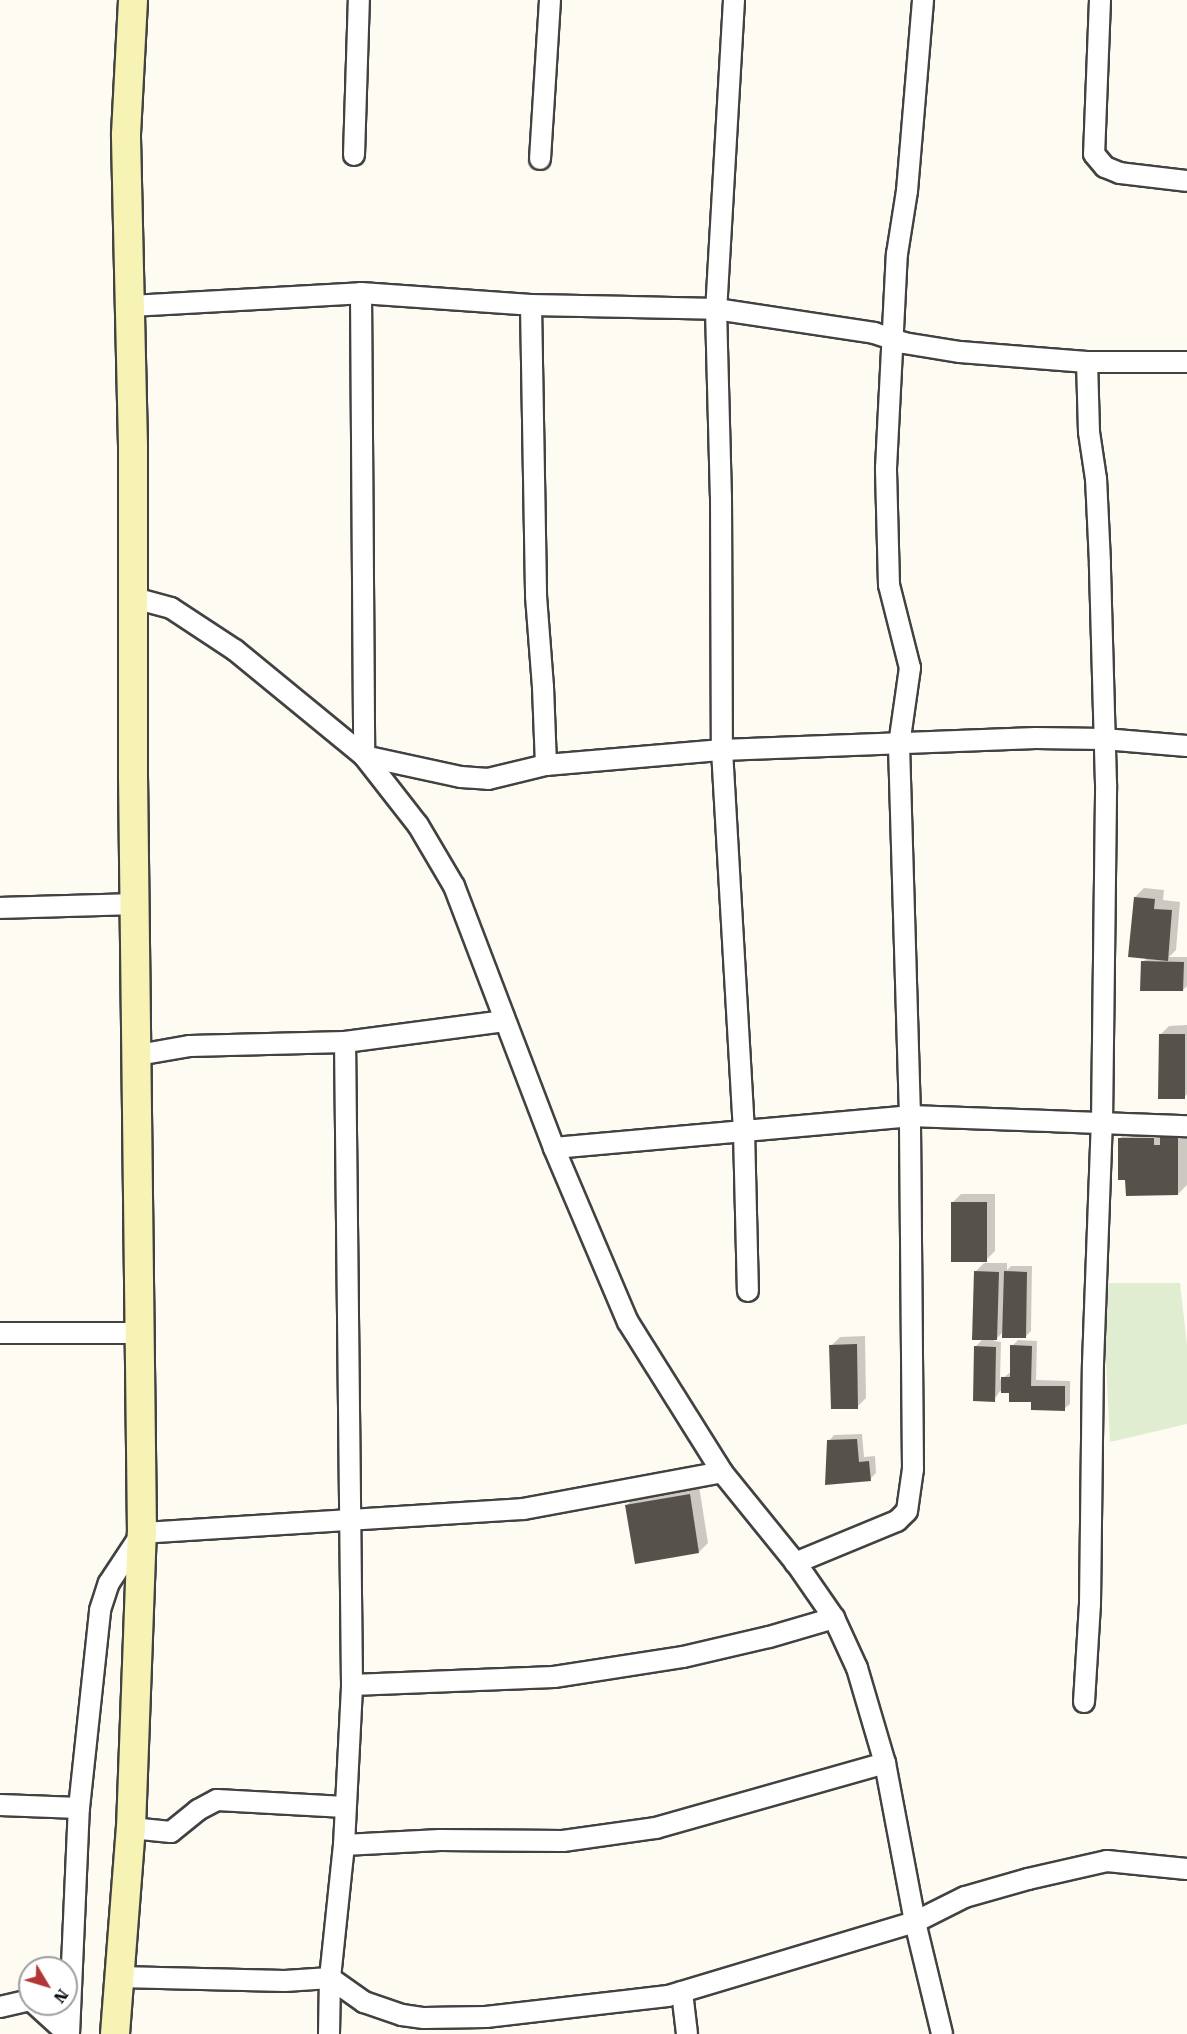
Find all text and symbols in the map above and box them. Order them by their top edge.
north arrow [18,1956,78,2016]
text: N [50,1985,72,2007]

